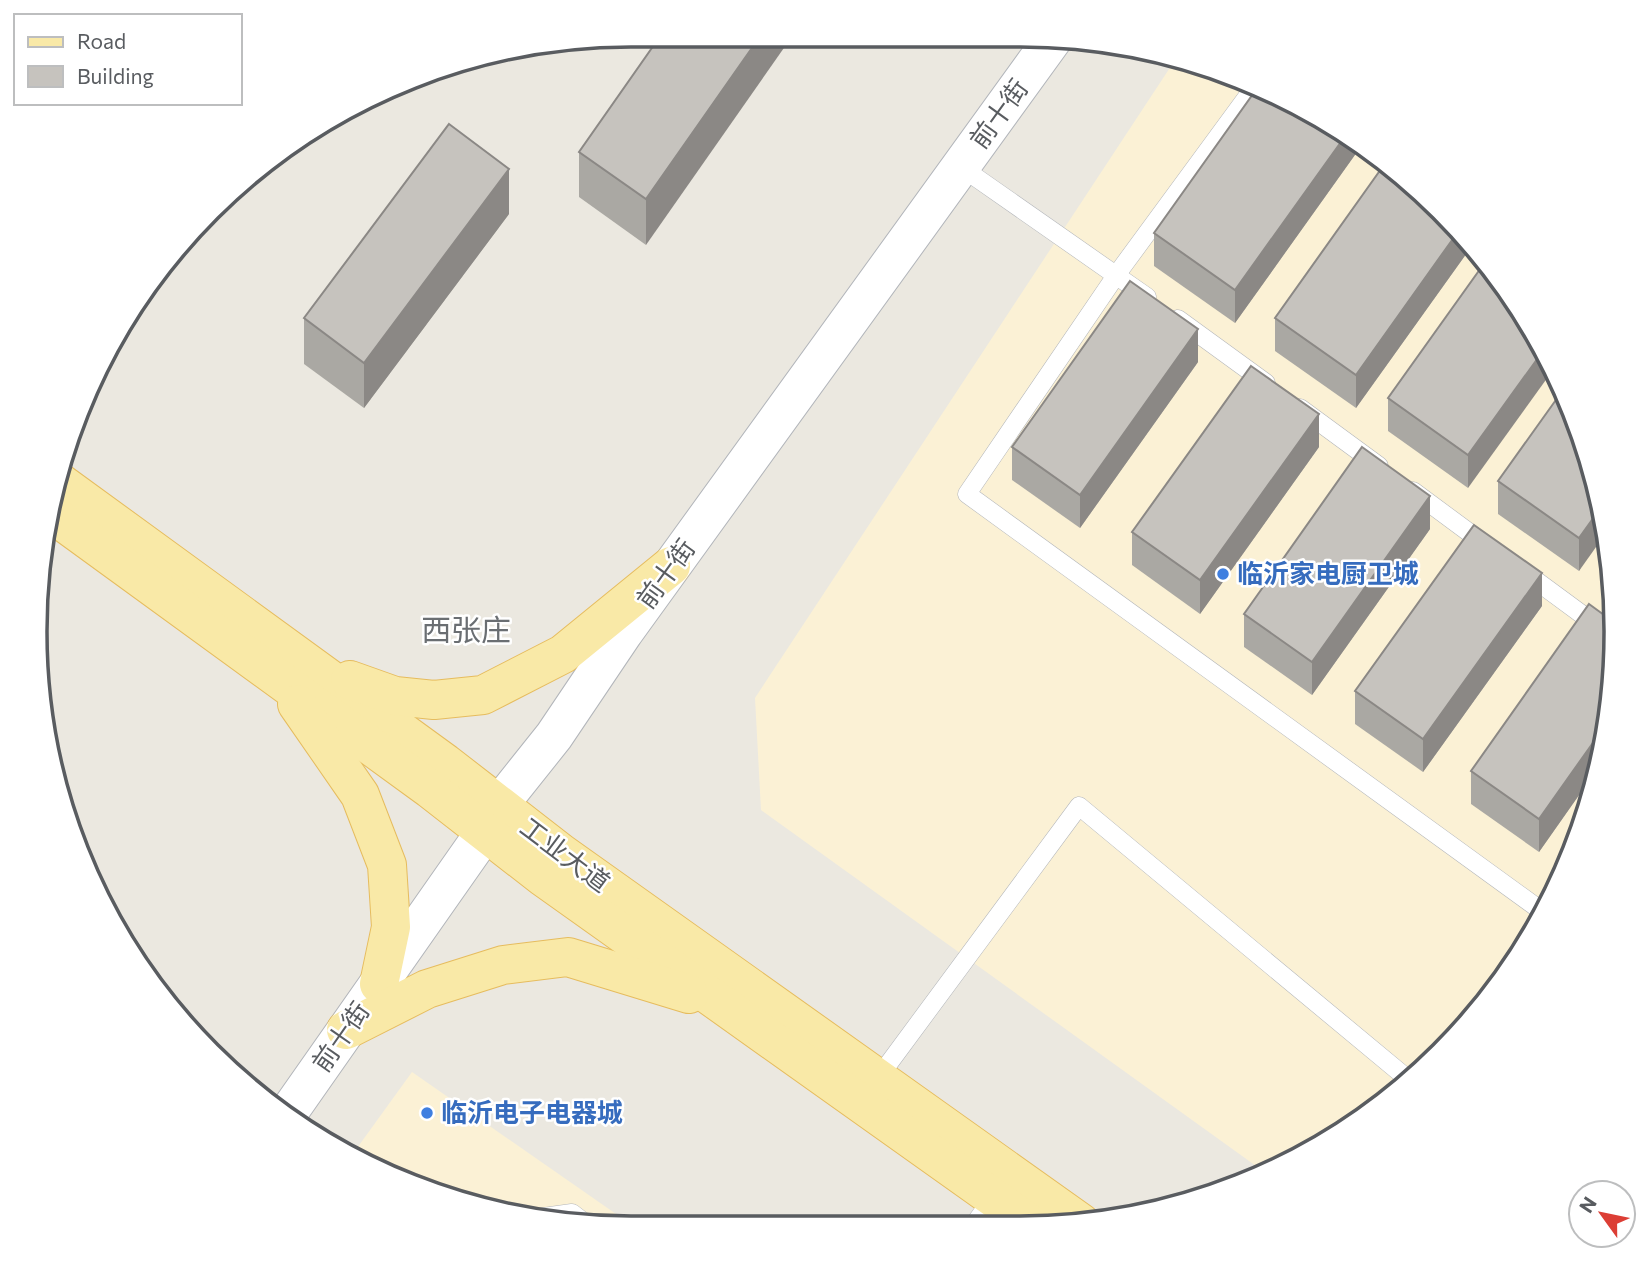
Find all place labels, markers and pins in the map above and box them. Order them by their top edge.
place label: 临沂家电厨卫城 [1237,557,1419,588]
marker: 临沂家电厨卫城 [1215,566,1231,582]
place label: 临沂电子电器城 [441,1096,623,1127]
marker: 临沂电子电器城 [419,1105,435,1121]

